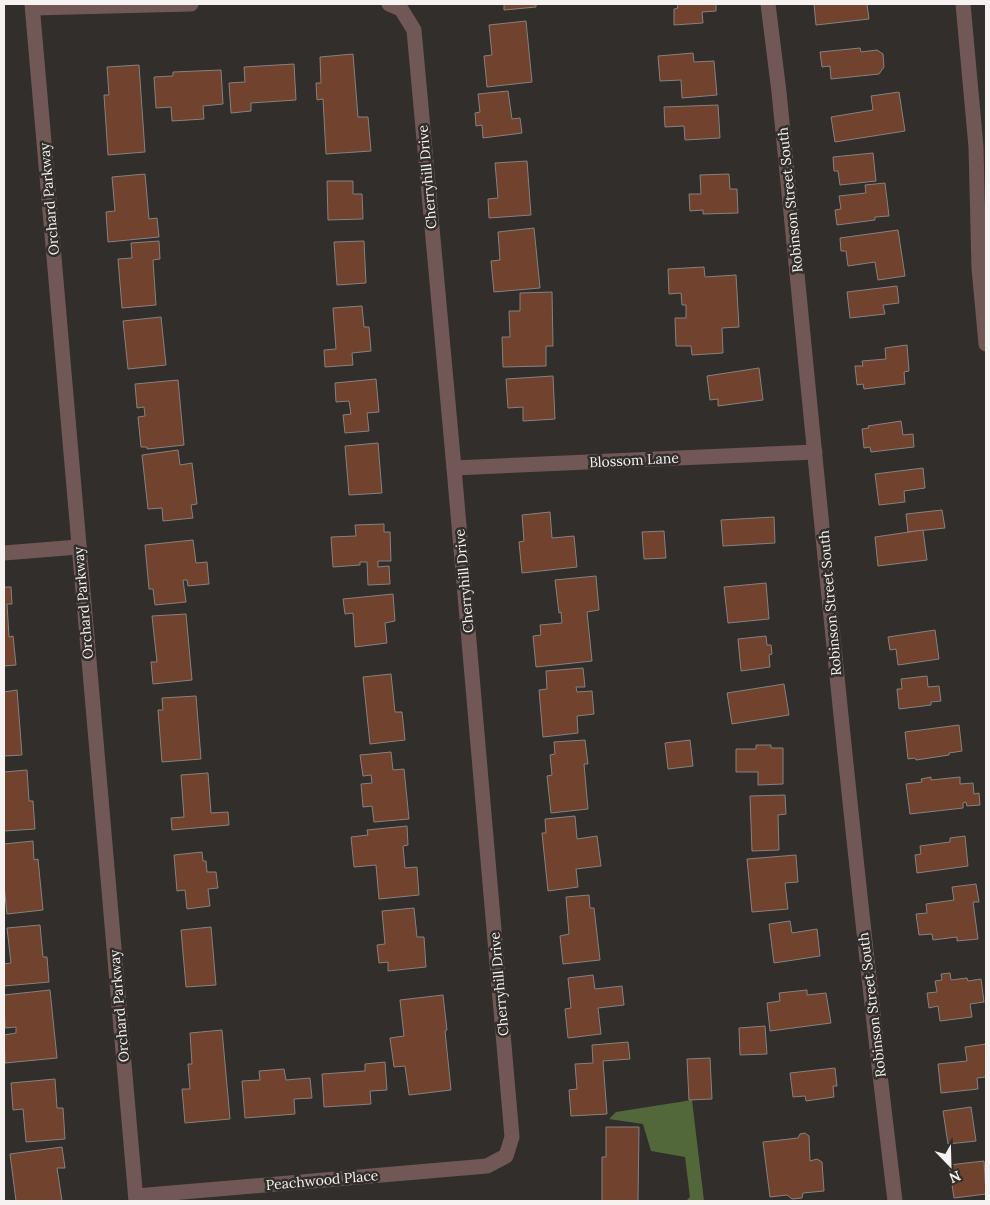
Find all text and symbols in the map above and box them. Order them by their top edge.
street label: Cherryhill Drive [413,124,441,230]
street label: Robinson Street South [773,126,807,274]
street label: Orchard Parkway [35,141,63,256]
street label: Blossom Lane [589,449,680,471]
street label: Cherryhill Drive [450,528,478,634]
street label: Robinson Street South [815,530,845,676]
street label: Orchard Parkway [69,545,97,660]
street label: Cherryhill Drive [485,931,513,1037]
street label: Robinson Street South [854,931,890,1079]
street label: Orchard Parkway [105,948,133,1063]
north arrow [925,1140,975,1190]
street label: Peachwood Place [265,1166,379,1194]
text: N [946,1167,964,1187]

